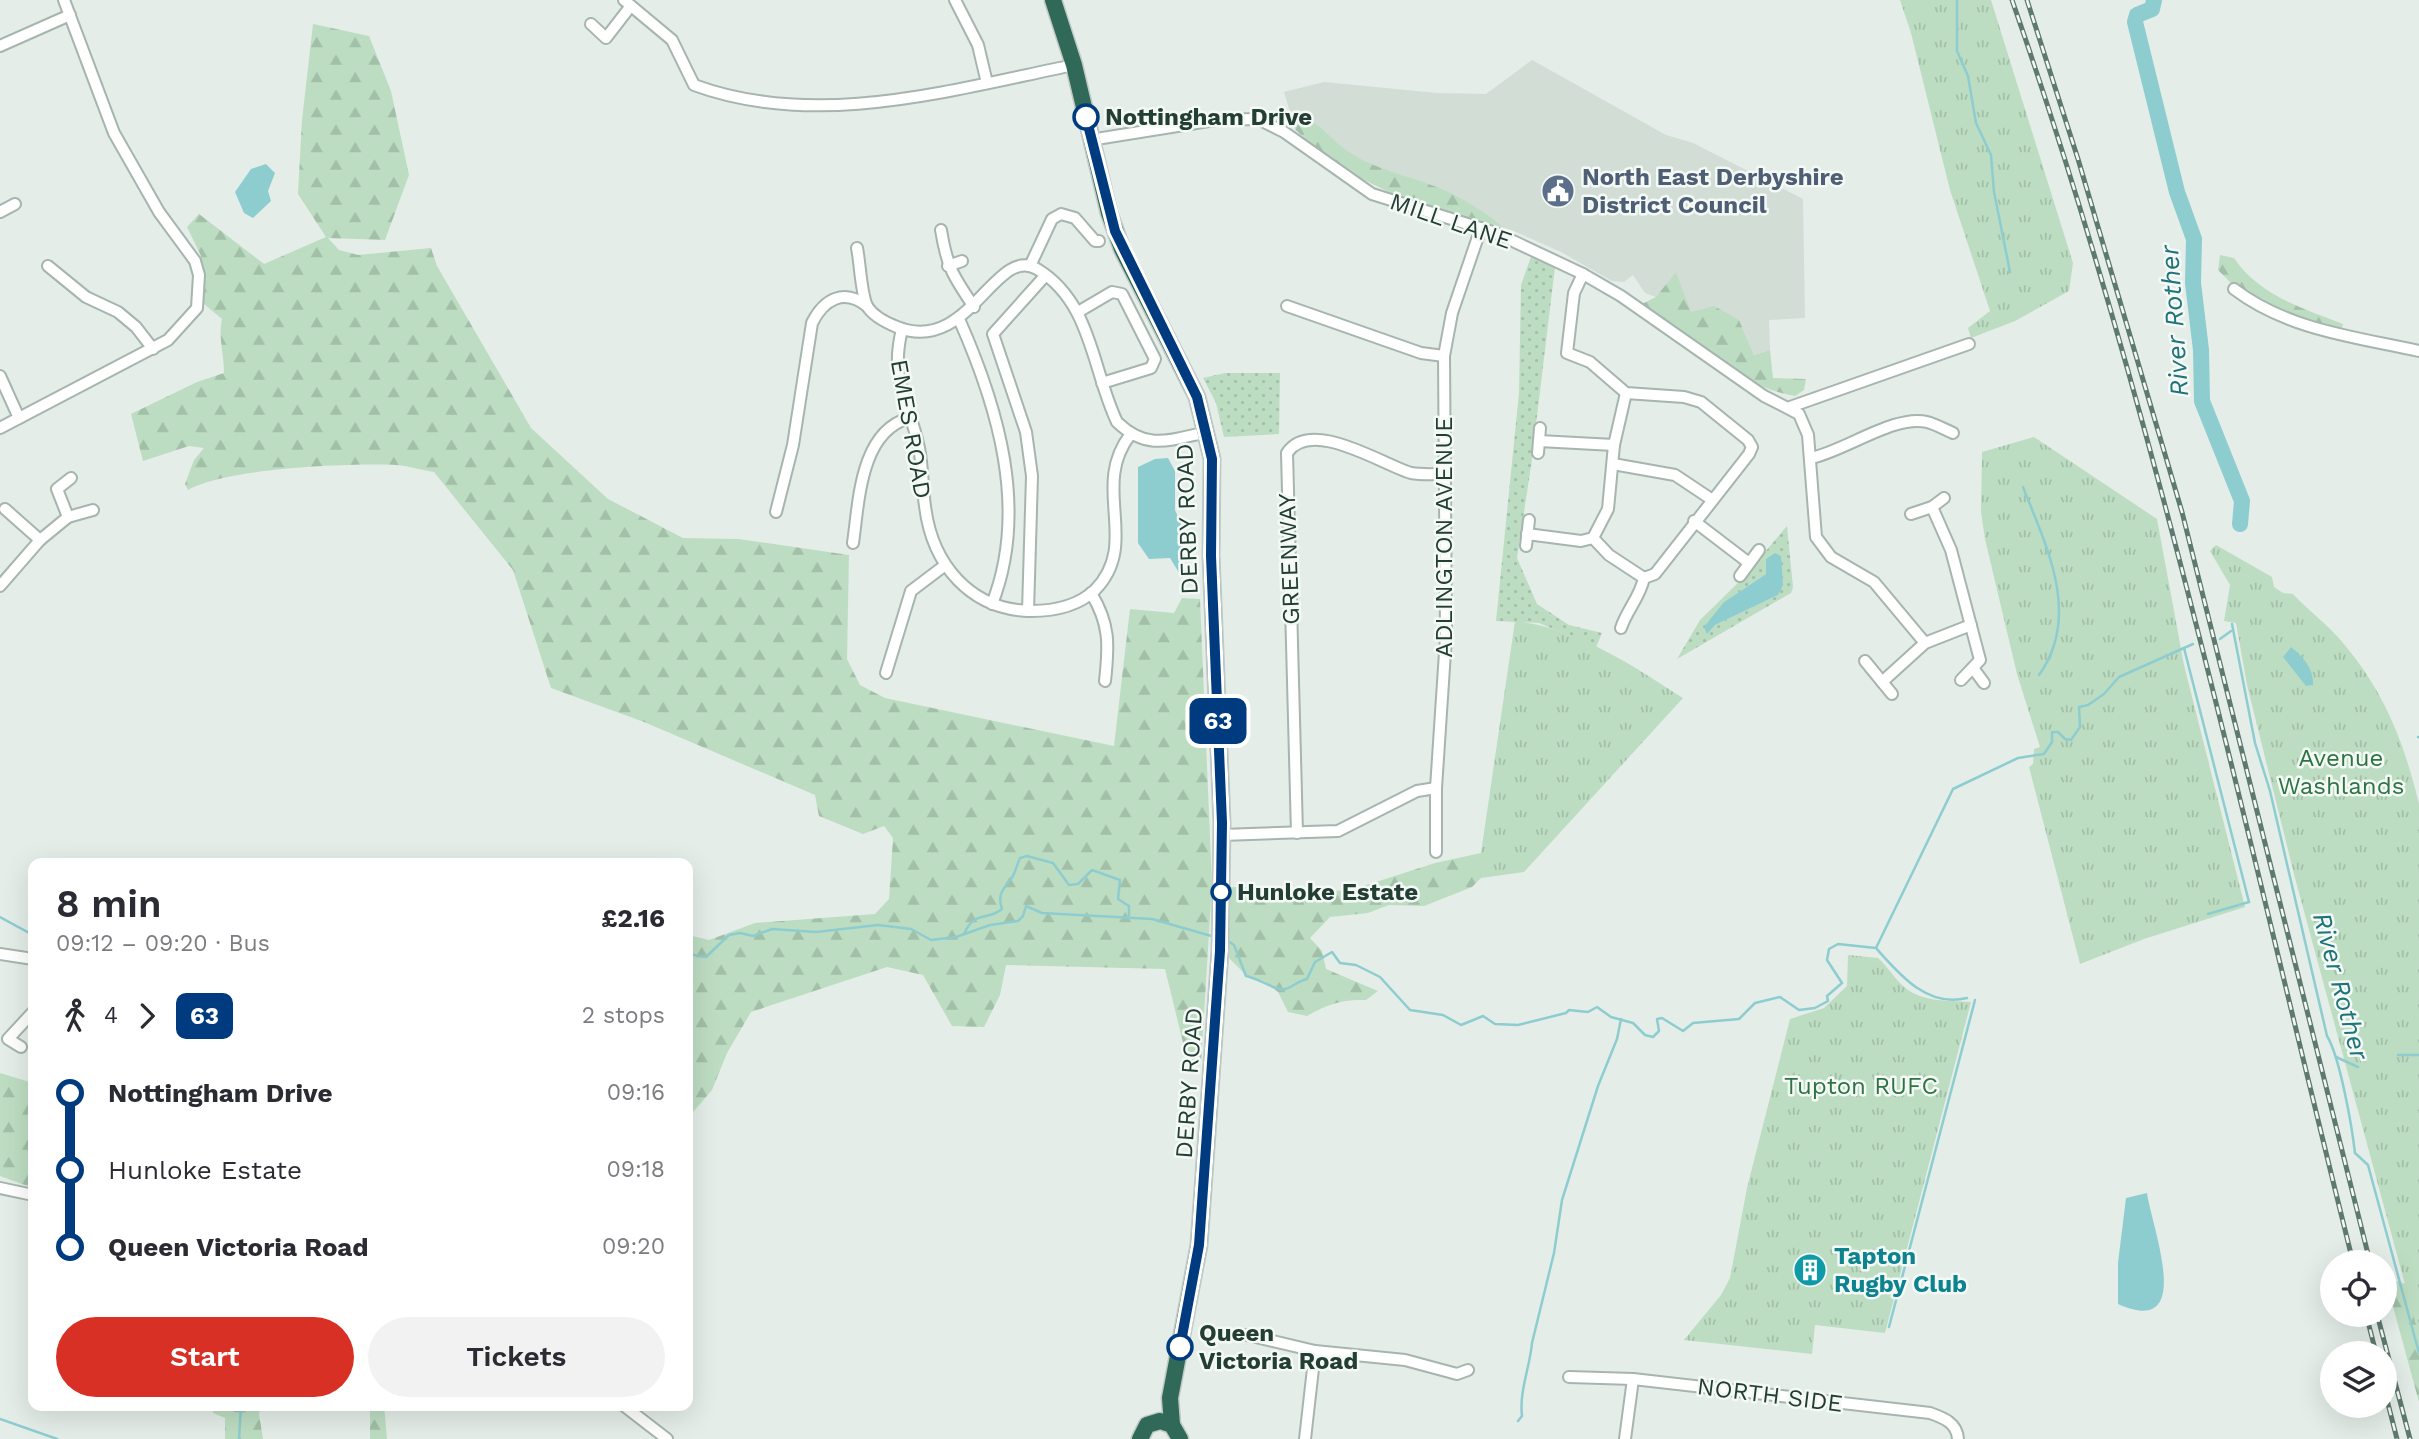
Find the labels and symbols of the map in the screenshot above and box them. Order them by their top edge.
place label: Nottingham Drive [1105,103,1312,131]
marker: Nottingham Drive [1073,104,1099,130]
place label: North East Derbyshire District Council [1582,163,1844,219]
public building icon: North East Derbyshire District Council [1539,172,1577,210]
street label: MILL LANE [1386,187,1516,255]
water label: River Rother [2154,243,2194,398]
street label: EMES ROAD [885,357,937,501]
street label: ADLINGTON AVENUE [1430,416,1458,658]
street label: DERBY ROAD [1170,443,1204,595]
street label: GREENWAY [1273,492,1305,625]
line badge: 63 [1186,698,1250,744]
park label: Avenue Washlands [2278,744,2404,800]
place label: Hunloke Estate [1237,878,1418,906]
marker: Hunloke Estate [1211,882,1231,902]
water label: River Rother [2307,909,2375,1064]
street label: DERBY ROAD [1170,1007,1208,1159]
park label: Tupton RUFC [1784,1072,1938,1100]
place label: Tapton Rugby Club [1834,1242,1967,1298]
building icon: Tapton Rugby Club [1791,1251,1829,1289]
place label: Queen Victoria Road [1199,1319,1358,1375]
marker: Queen Victoria Road [1167,1334,1193,1360]
street label: NORTH SIDE [1696,1372,1844,1418]

